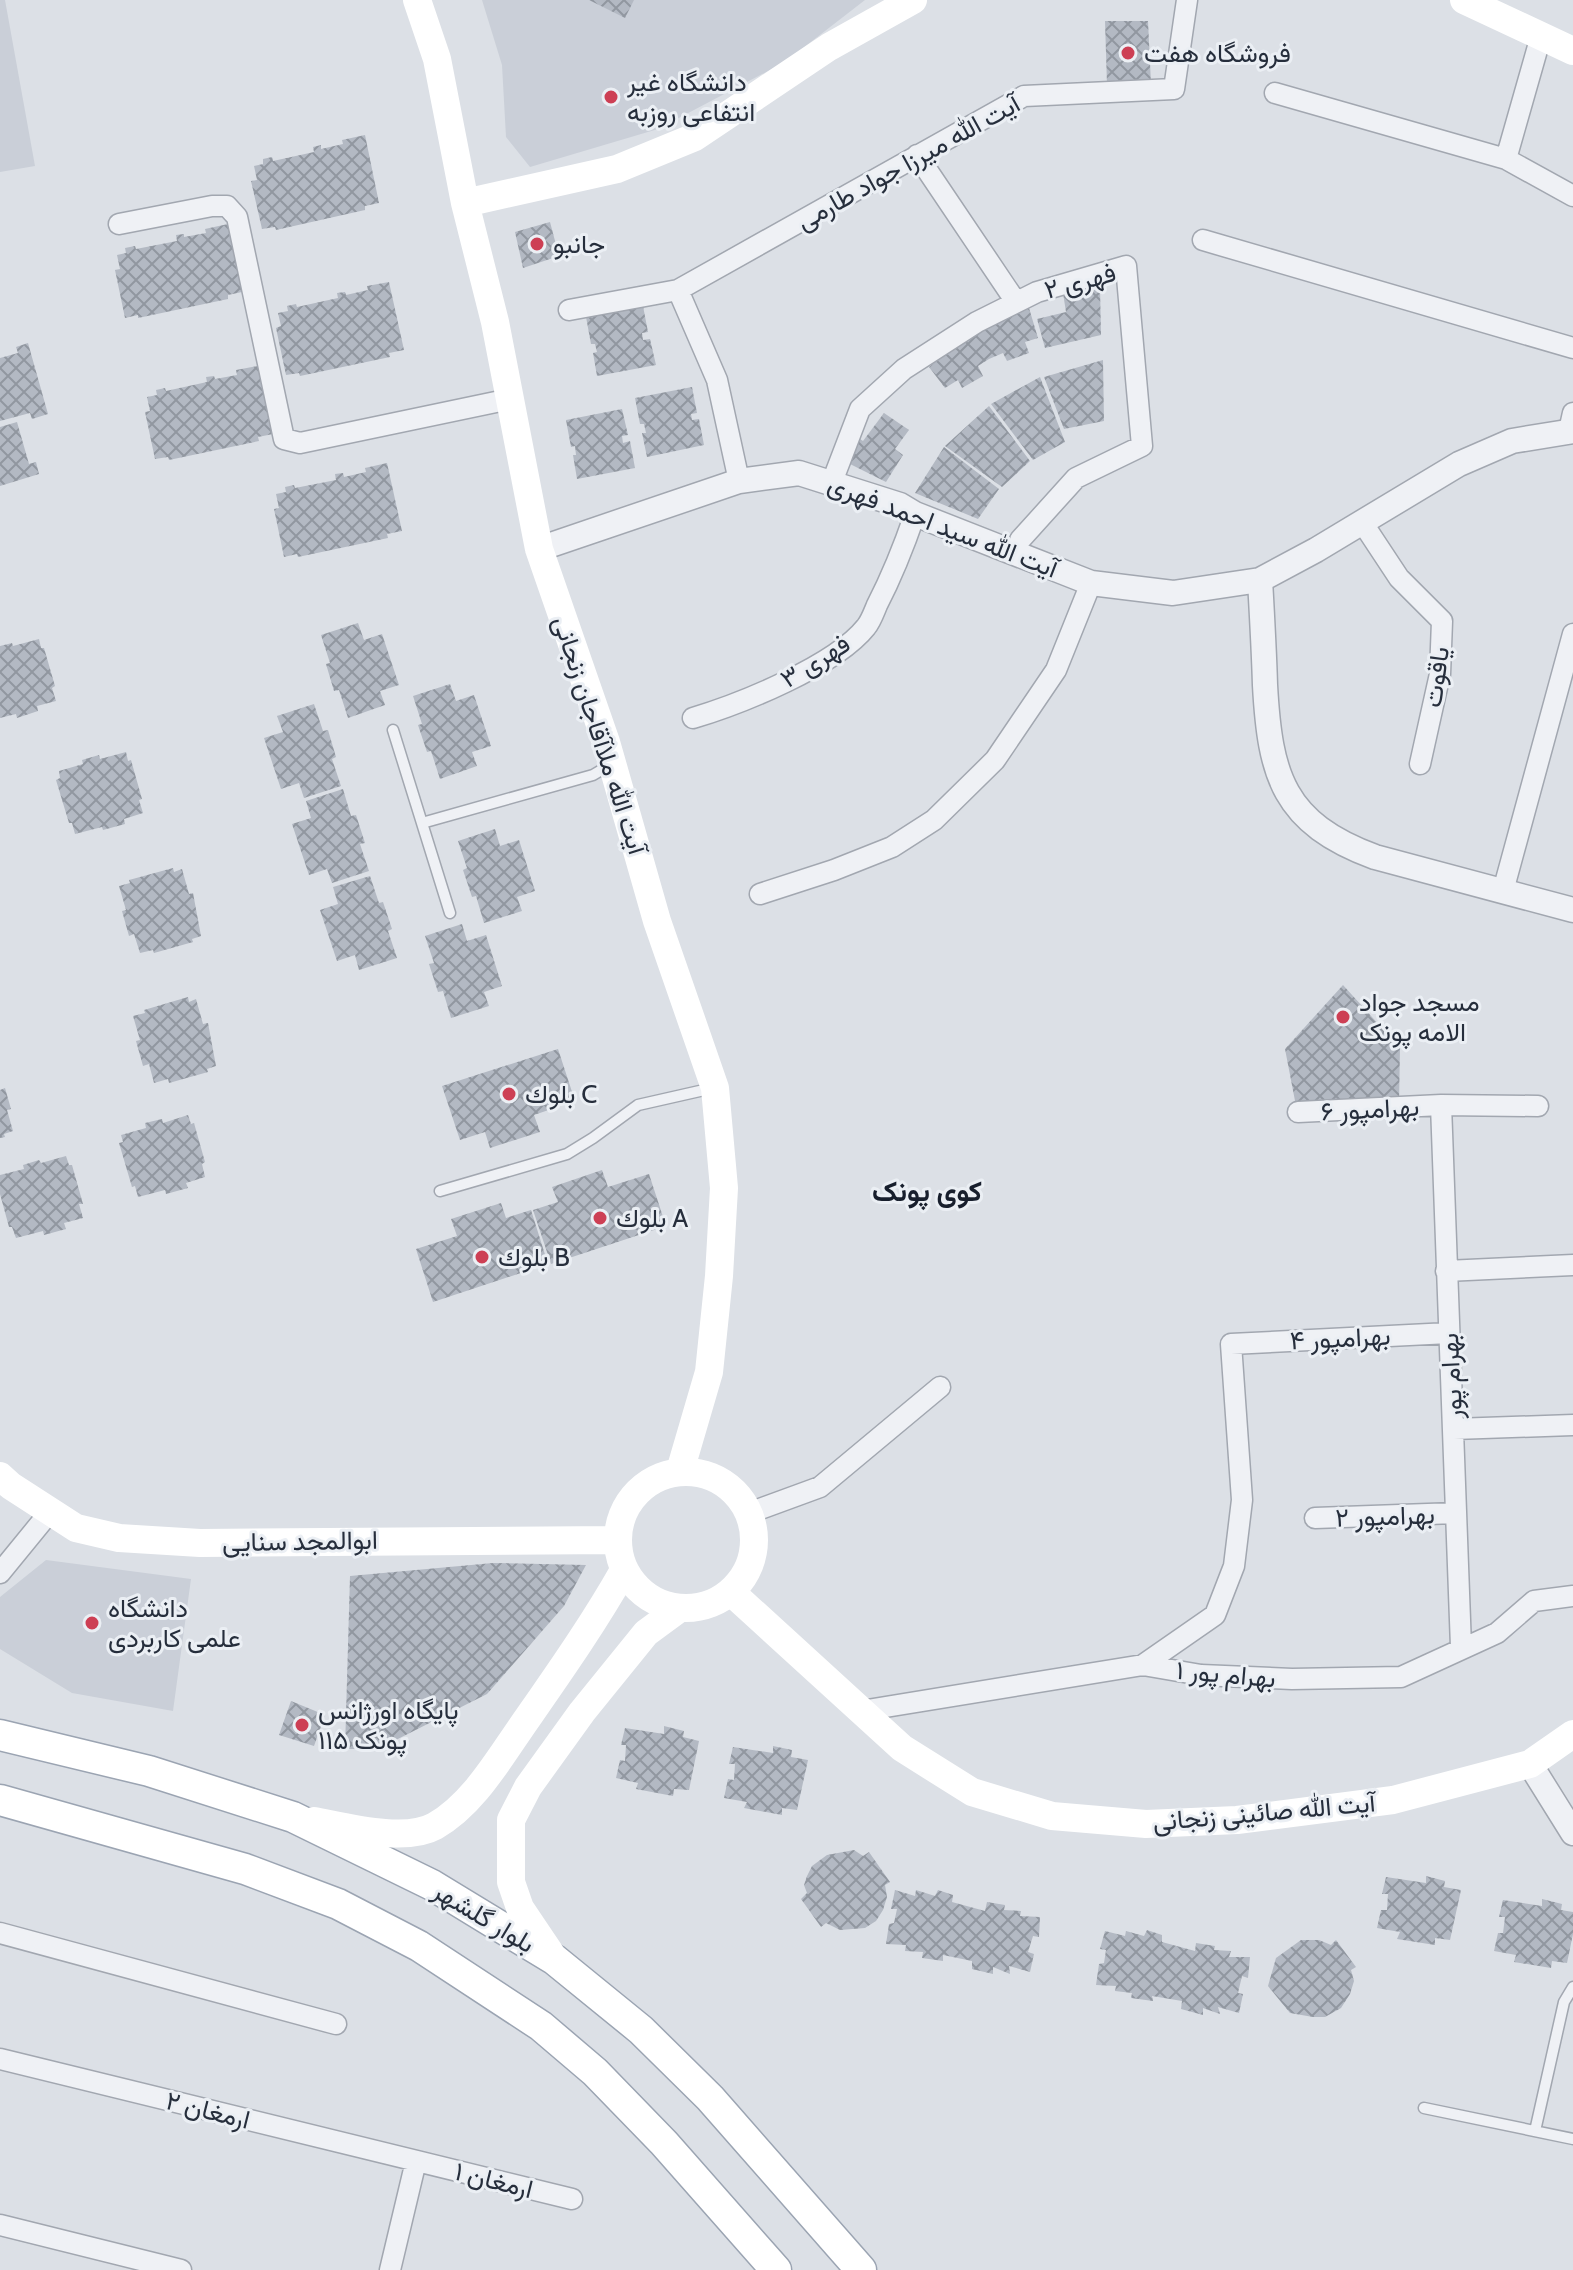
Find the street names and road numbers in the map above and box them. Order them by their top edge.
street label: آیت الله میرزا جواد طارمی [791,86,1027,237]
street label: فهری ۲ [1041,256,1119,306]
street label: آیت الله سید احمد فهری [824,467,1064,585]
street label: آیت الله ملاآقاجان زنجانی [546,612,654,860]
street label: فهری ۳ [774,627,856,695]
street label: یاقوت [1416,645,1456,709]
street label: بهرامپور ۶ [1320,1090,1420,1130]
street label: بهرامپور ۴ [1289,1319,1391,1359]
street label: بهرام پور [1433,1332,1471,1421]
street label: بهرامپور ۲ [1335,1498,1435,1536]
street label: ابوالمجد سنایی [222,1524,378,1558]
street label: بهرام پور ۱ [1175,1654,1277,1696]
street label: آیت الله صائینی زنجانی [1151,1786,1379,1838]
street label: بلوار گلشهر [426,1874,541,1960]
street label: ارمغان ۲ [163,2084,253,2136]
street label: ارمغان ۱ [452,2155,536,2205]

